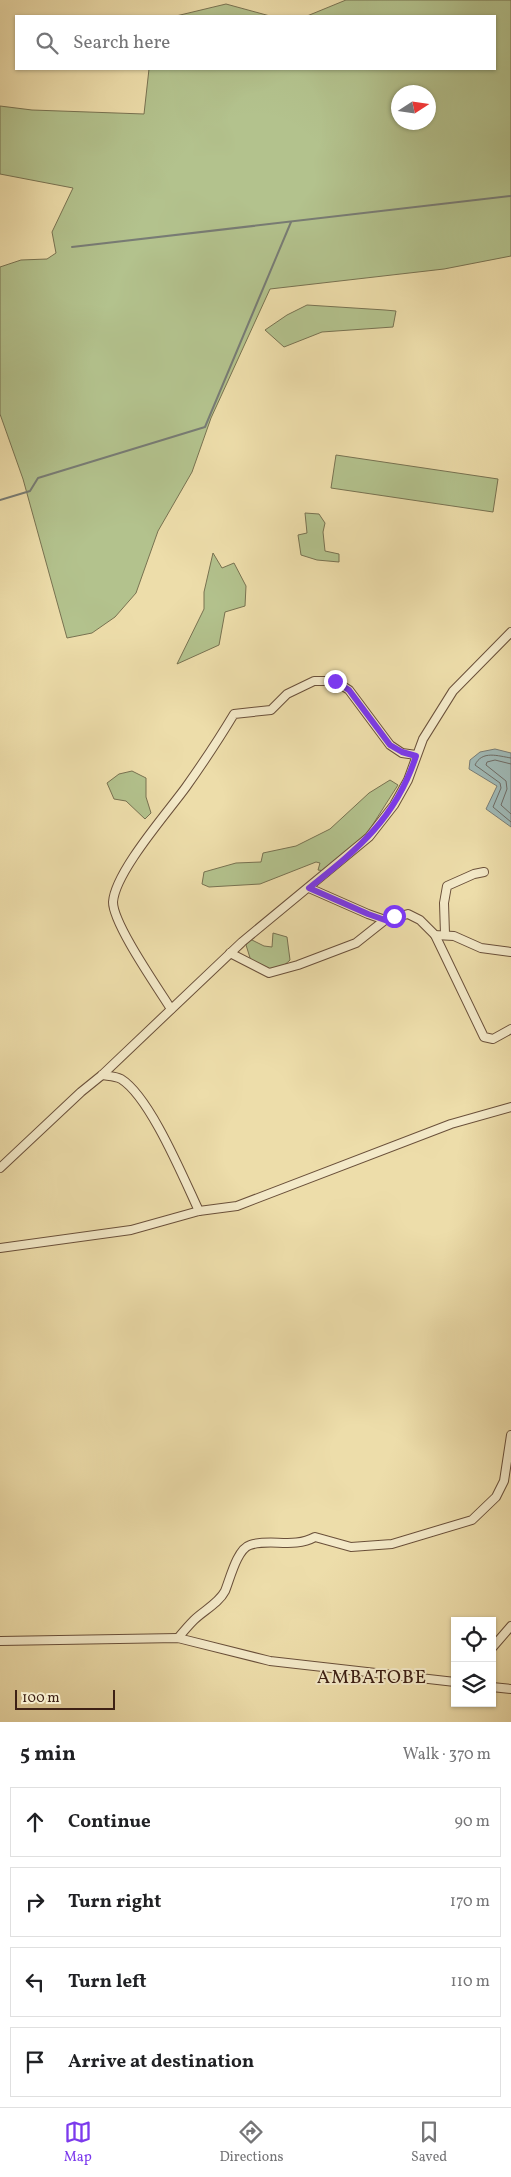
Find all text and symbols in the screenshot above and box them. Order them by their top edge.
search box [15,15,496,70]
icon: search [33,29,61,57]
text: Search here [73,30,170,56]
north arrow [391,85,436,130]
route end [324,670,347,693]
route start [383,905,406,928]
map controls [451,1617,496,1707]
button: locate [451,1617,496,1662]
button: layers [451,1662,496,1707]
district label: AMBATOBE [317,1665,427,1691]
scale bar [15,1687,115,1710]
text: 100 m [22,1689,60,1708]
text: 5 min [20,1740,76,1769]
text: Walk · 370 m [403,1744,491,1766]
icon: ahead [21,1808,49,1836]
text: Continue [68,1809,151,1835]
text: 90 m [454,1811,490,1833]
icon: right [21,1888,49,1916]
text: Turn right [68,1889,161,1915]
text: 170 m [450,1891,490,1913]
icon: left [21,1968,49,1996]
text: Turn left [68,1969,147,1995]
text: 110 m [451,1971,490,1993]
icon: arrive [21,2048,49,2076]
text: Arrive at destination [68,2049,254,2075]
tab: Map [64,2118,92,2167]
tab: Directions [219,2118,284,2167]
tab: Saved [411,2118,447,2167]

